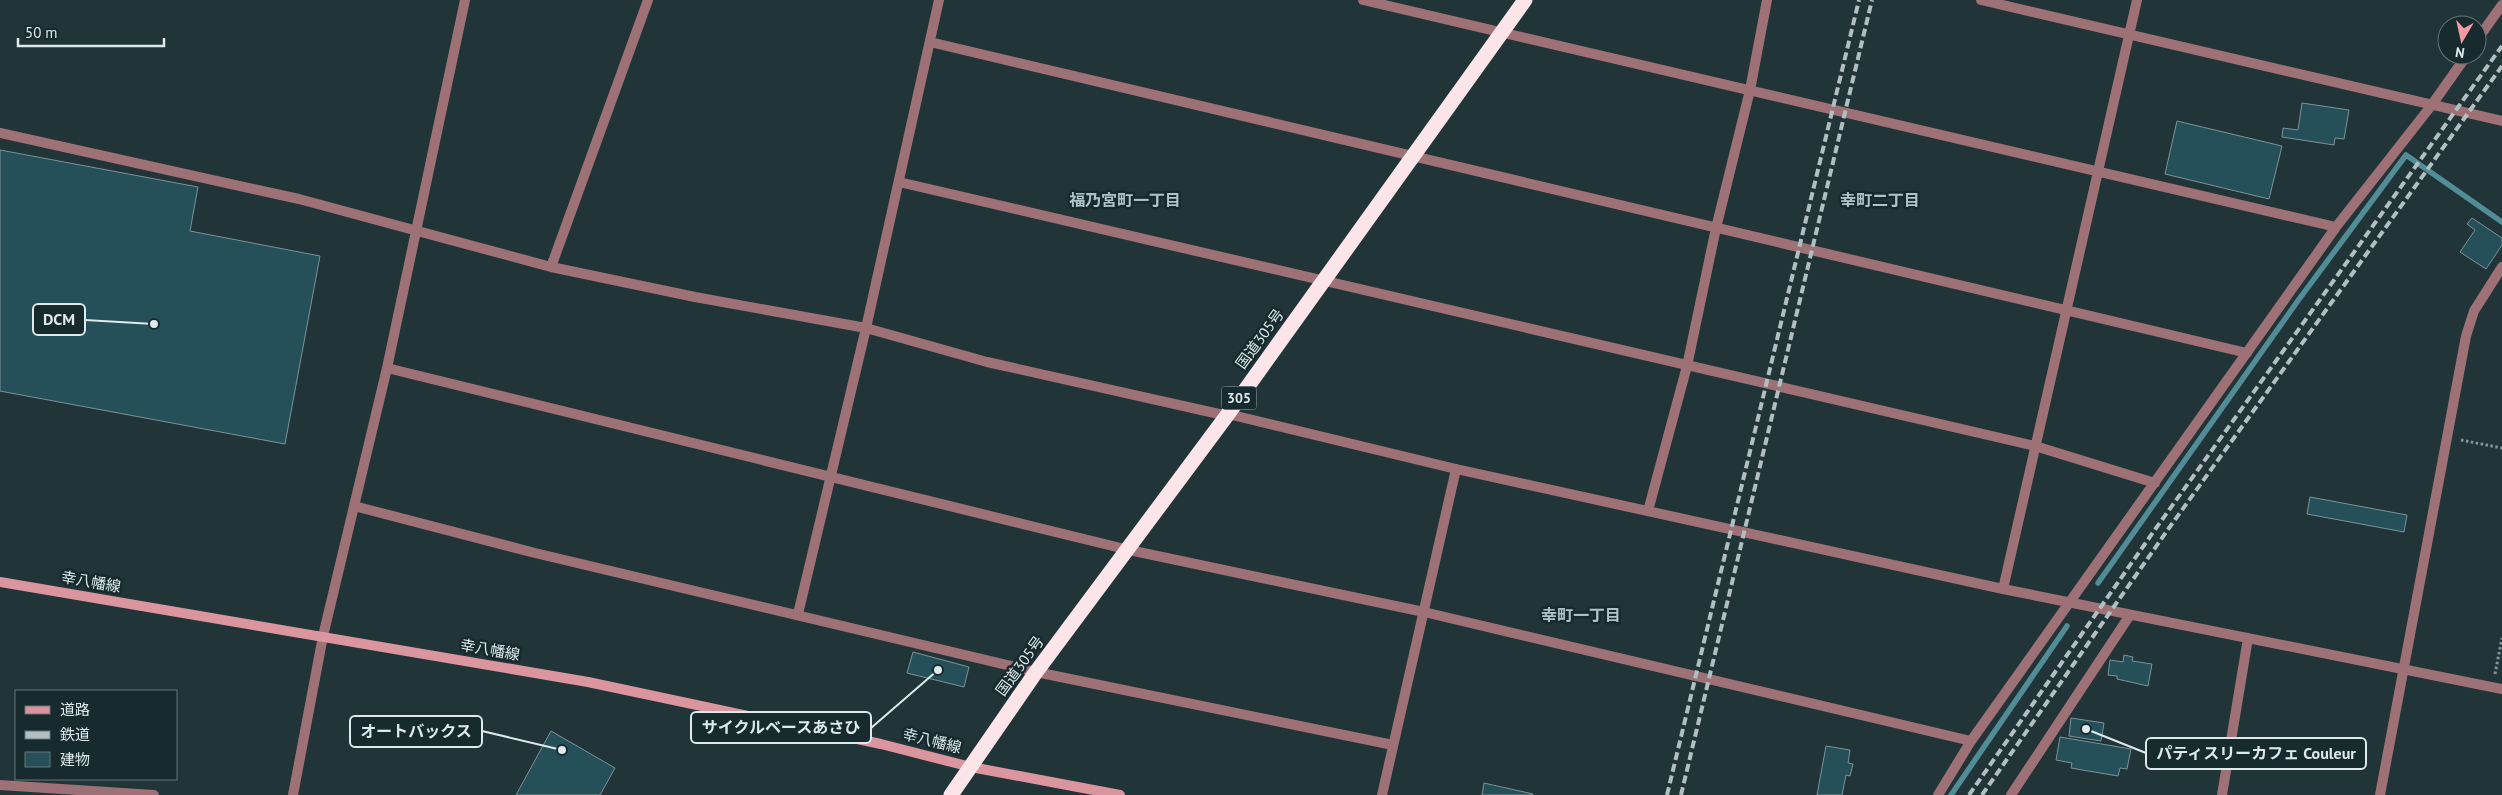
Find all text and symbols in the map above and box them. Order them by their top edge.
scale bar [18,15,164,47]
north arrow [2437,15,2487,65]
text: 50 m [25,23,58,42]
text: N [2454,43,2466,62]
district label: 福乃宮町一丁目 [1069,190,1181,210]
district label: 幸町二丁目 [1840,190,1920,210]
callout: DCM [33,304,85,335]
street label: 国道305号 [1231,305,1288,372]
text: DCM [43,309,75,329]
road number: 305 [1222,386,1256,409]
street label: 幸八幡線 [60,567,122,596]
district label: 幸町一丁目 [1541,605,1621,625]
street label: 国道305号 [991,632,1048,699]
street label: 幸八幡線 [459,635,521,664]
legend [15,690,178,780]
text: 道路 [60,700,90,719]
callout: サイクルベースあさひ [691,712,871,743]
callout: オートバックス [350,716,482,747]
text: サイクルベースあさひ [702,717,860,737]
text: オートバックス [360,721,472,741]
street label: 幸八幡線 [901,724,964,757]
text: 鉄道 [60,725,90,744]
callout: パティスリーカフェ Couleur [2146,738,2366,769]
text: パティスリーカフェ Couleur [2156,743,2356,763]
text: 建物 [60,750,90,769]

